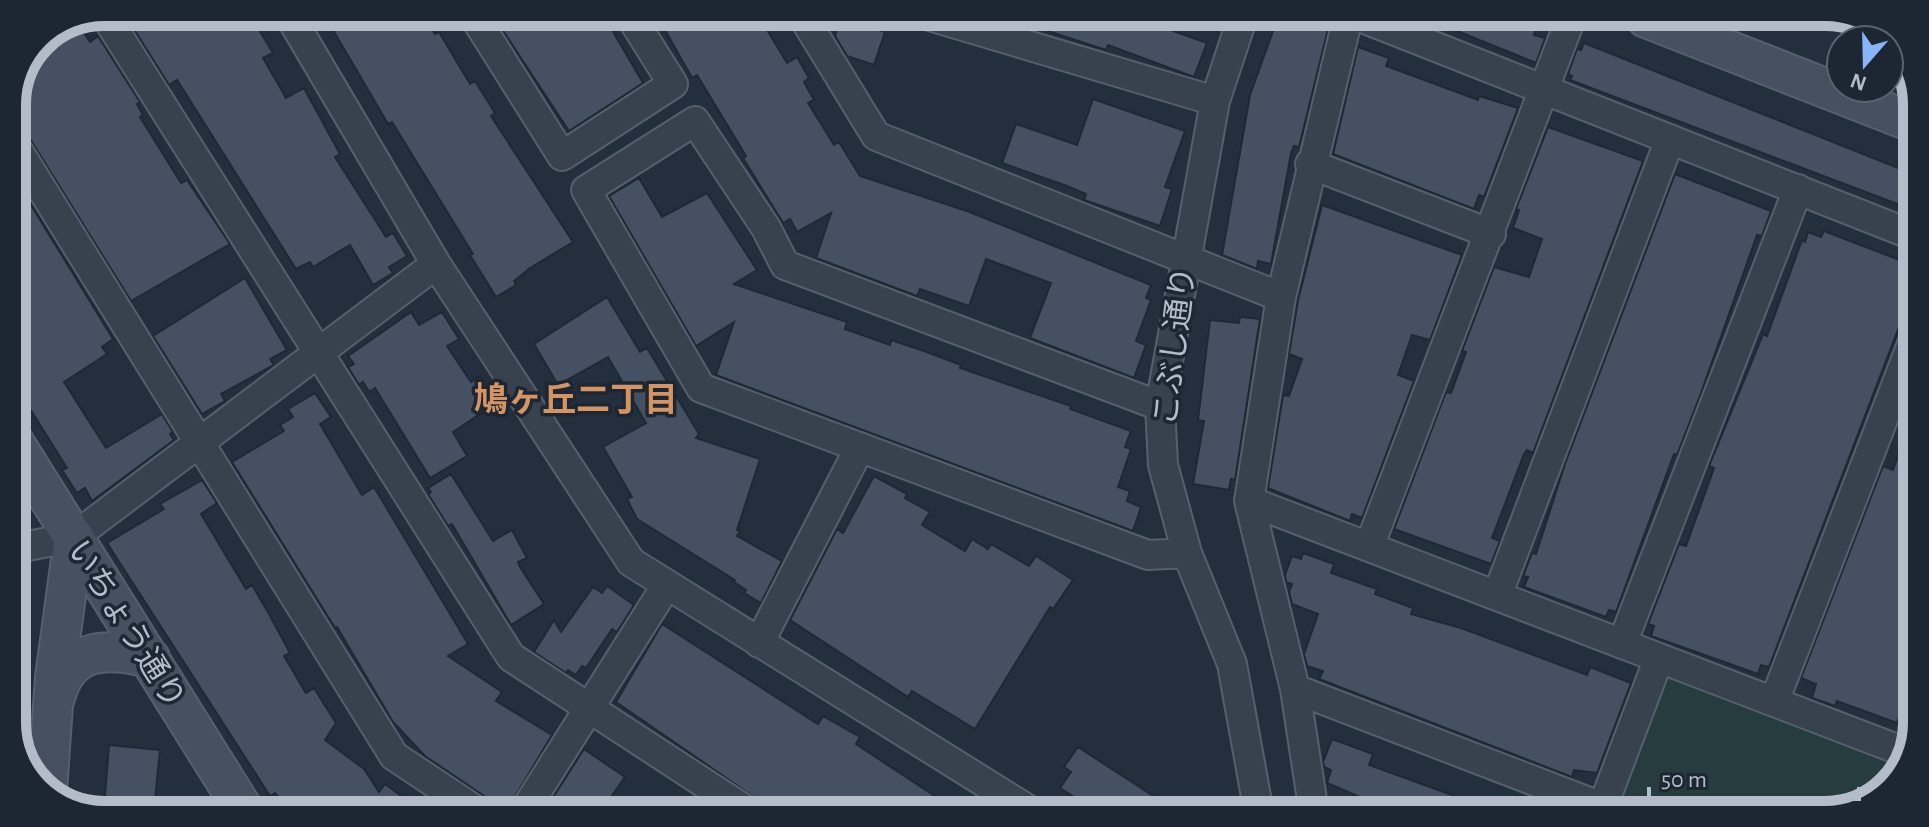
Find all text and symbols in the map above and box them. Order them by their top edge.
north arrow [1825,24,1905,104]
text: N [1848,69,1869,95]
street label: こぶし通り [1148,265,1201,427]
district label: 鳩ヶ丘二丁目 [474,382,678,418]
street label: いちょう通り [62,534,191,714]
scale bar [1649,751,1859,801]
text: 50 m [1661,768,1707,792]

